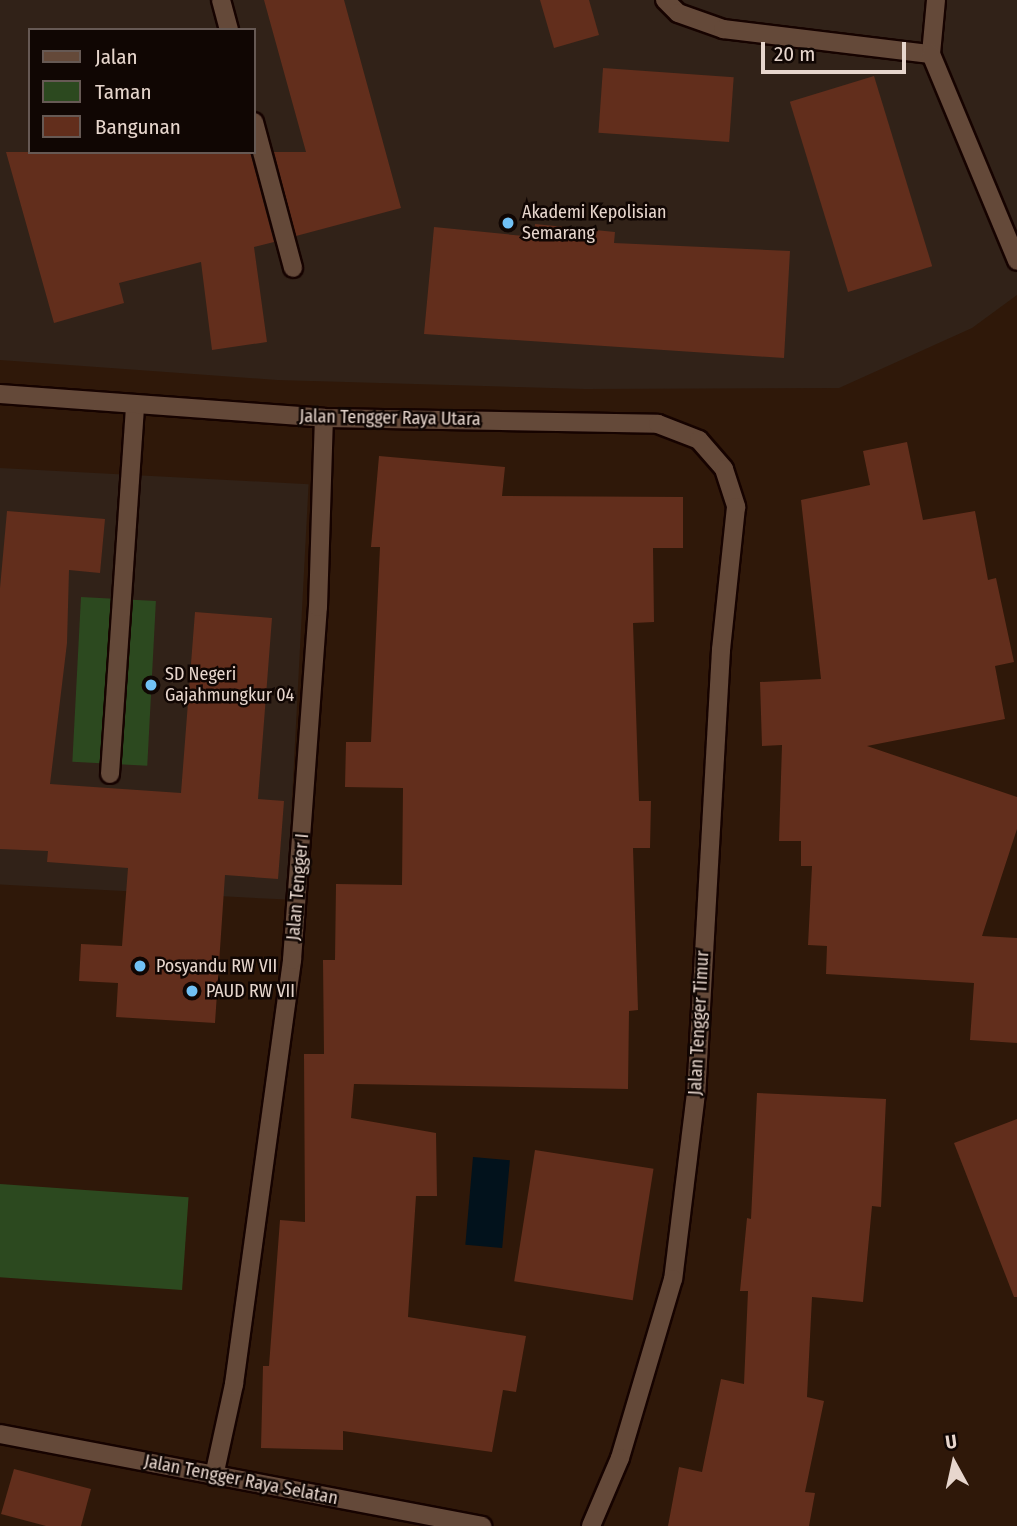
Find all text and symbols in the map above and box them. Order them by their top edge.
legend [28,28,256,154]
scale bar [765,28,910,72]
text: 20 m [774,41,815,67]
text: Jalan [95,44,138,70]
text: Taman [95,79,151,105]
text: Bangunan [95,114,181,140]
place label: Akademi Kepolisian Semarang [522,202,667,244]
marker: Akademi Kepolisian Semarang [500,215,516,231]
street label: Jalan Tengger Raya Utara [299,406,481,430]
place label: SD Negeri Gajahmungkur 04 [165,664,294,706]
marker: SD Negeri Gajahmungkur 04 [143,677,159,693]
street label: Jalan Tengger I [283,833,313,941]
street label: Jalan Tengger Timur [684,950,714,1096]
place label: Posyandu RW VII [156,955,277,977]
marker: Posyandu RW VII [130,956,150,976]
place label: PAUD RW VII [206,980,295,1002]
marker: PAUD RW VII [184,983,200,999]
north arrow [919,1428,989,1498]
text: U [944,1430,958,1454]
street label: Jalan Tengger Raya Selatan [142,1451,340,1509]

